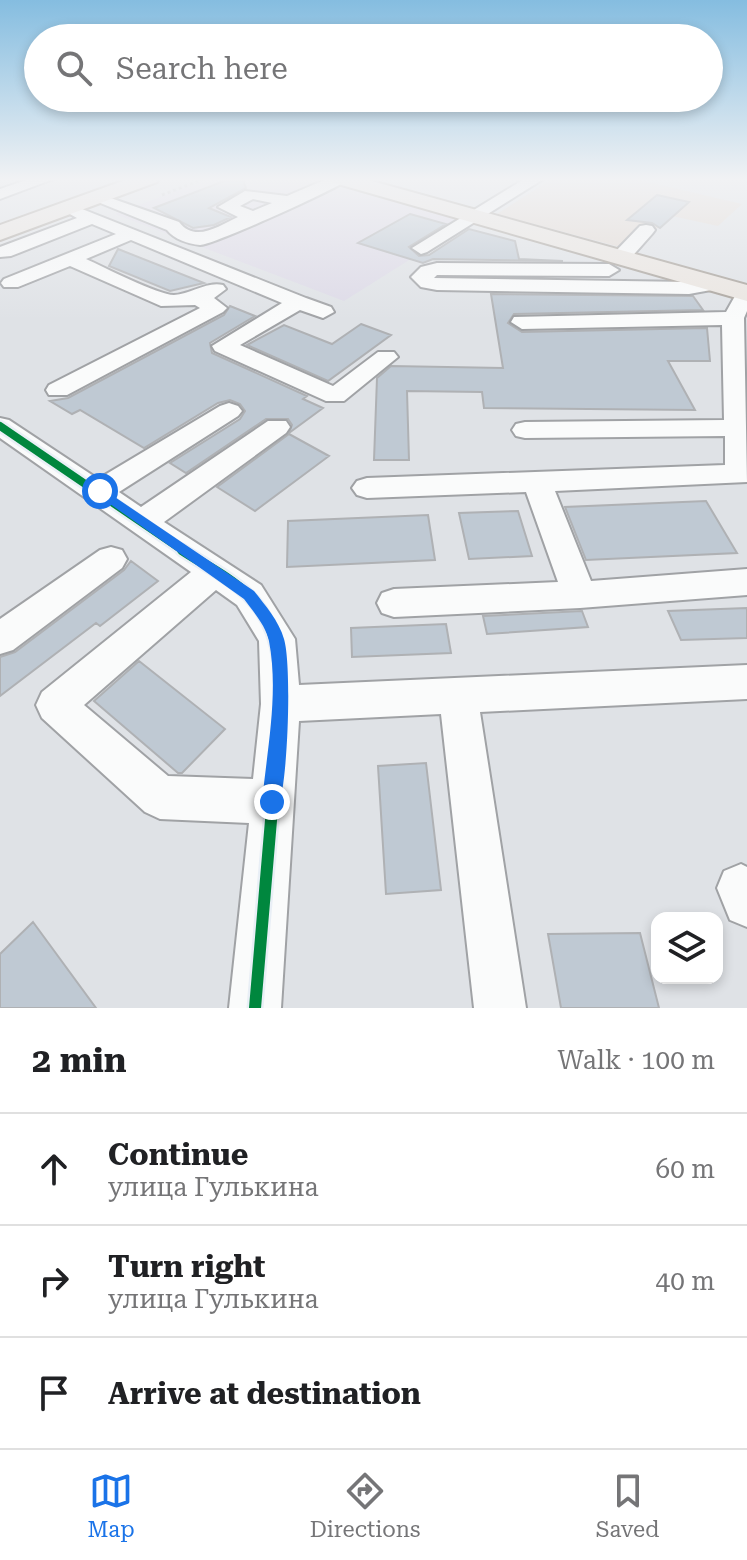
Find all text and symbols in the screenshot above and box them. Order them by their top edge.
search box [24,24,723,112]
icon: search [52,46,96,90]
text: Search here [116,51,288,86]
route start [82,473,118,509]
route end [254,784,290,820]
map controls [651,912,723,984]
button: layers [651,912,723,984]
text: 2 min [32,1040,127,1080]
text: Walk · 100 m [557,1045,715,1075]
text: Continue [108,1137,248,1172]
icon: ahead [32,1147,76,1191]
text: 60 m [656,1154,715,1184]
text: улица Гулькина [108,1172,319,1202]
text: Turn right [108,1249,265,1284]
icon: right [32,1259,76,1303]
text: 40 m [656,1266,715,1296]
text: улица Гулькина [108,1284,319,1314]
icon: arrive [32,1371,76,1415]
text: Arrive at destination [108,1376,421,1411]
tab: Map [88,1469,135,1542]
tab: Directions [310,1469,420,1542]
tab: Saved [596,1469,659,1542]

